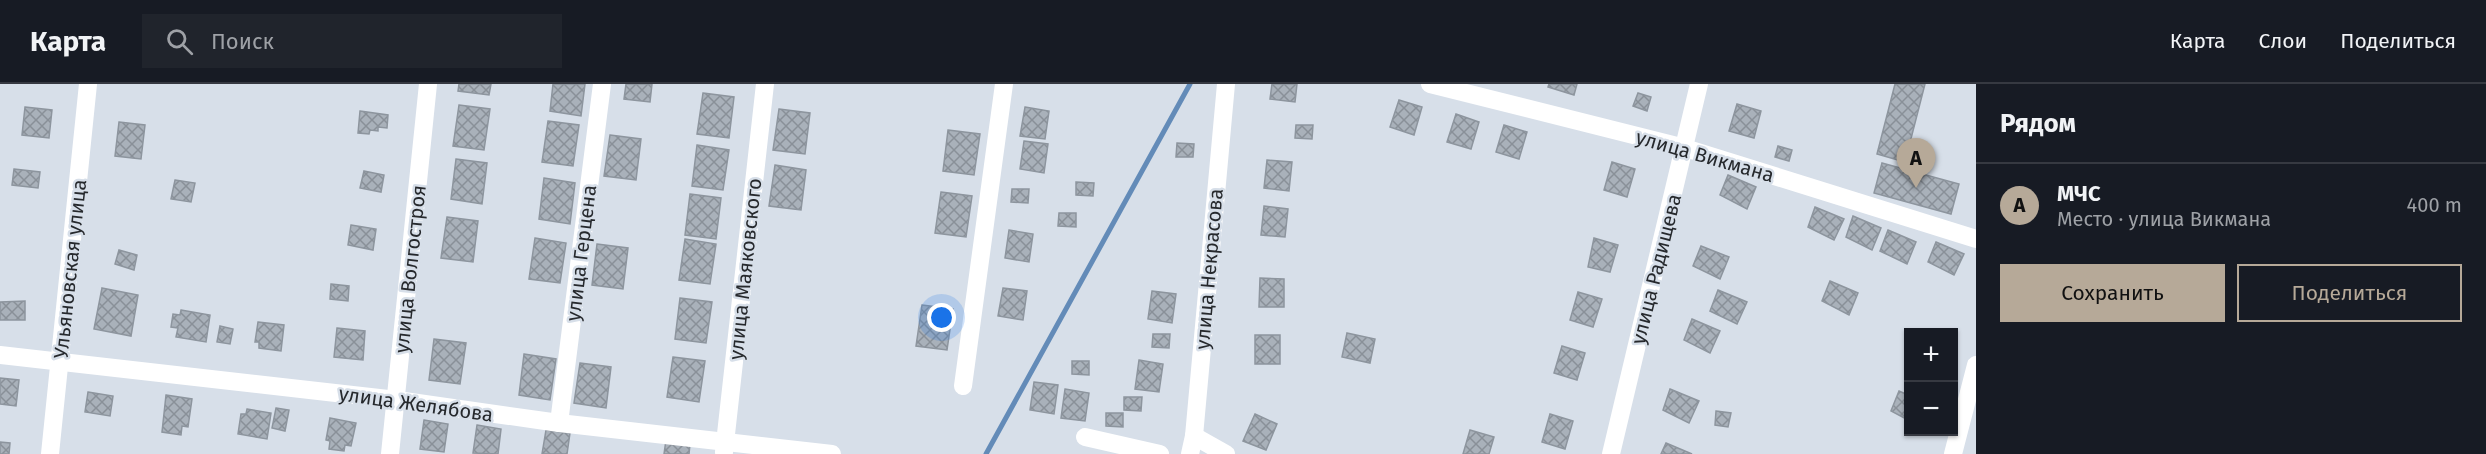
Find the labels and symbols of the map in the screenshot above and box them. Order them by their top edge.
street label: улица Викмана [1633,125,1777,187]
pin: A [1896,138,1936,188]
street label: улица Маяковского [724,177,766,361]
street label: Ульяновская улица [49,178,91,360]
street label: улица Герцена [561,183,601,323]
street label: улица Волгостроя [389,184,431,354]
street label: улица Некрасова [1190,188,1228,350]
street label: улица Радищева [1626,191,1686,347]
your location [927,303,956,332]
street label: улица Желябова [337,381,495,427]

